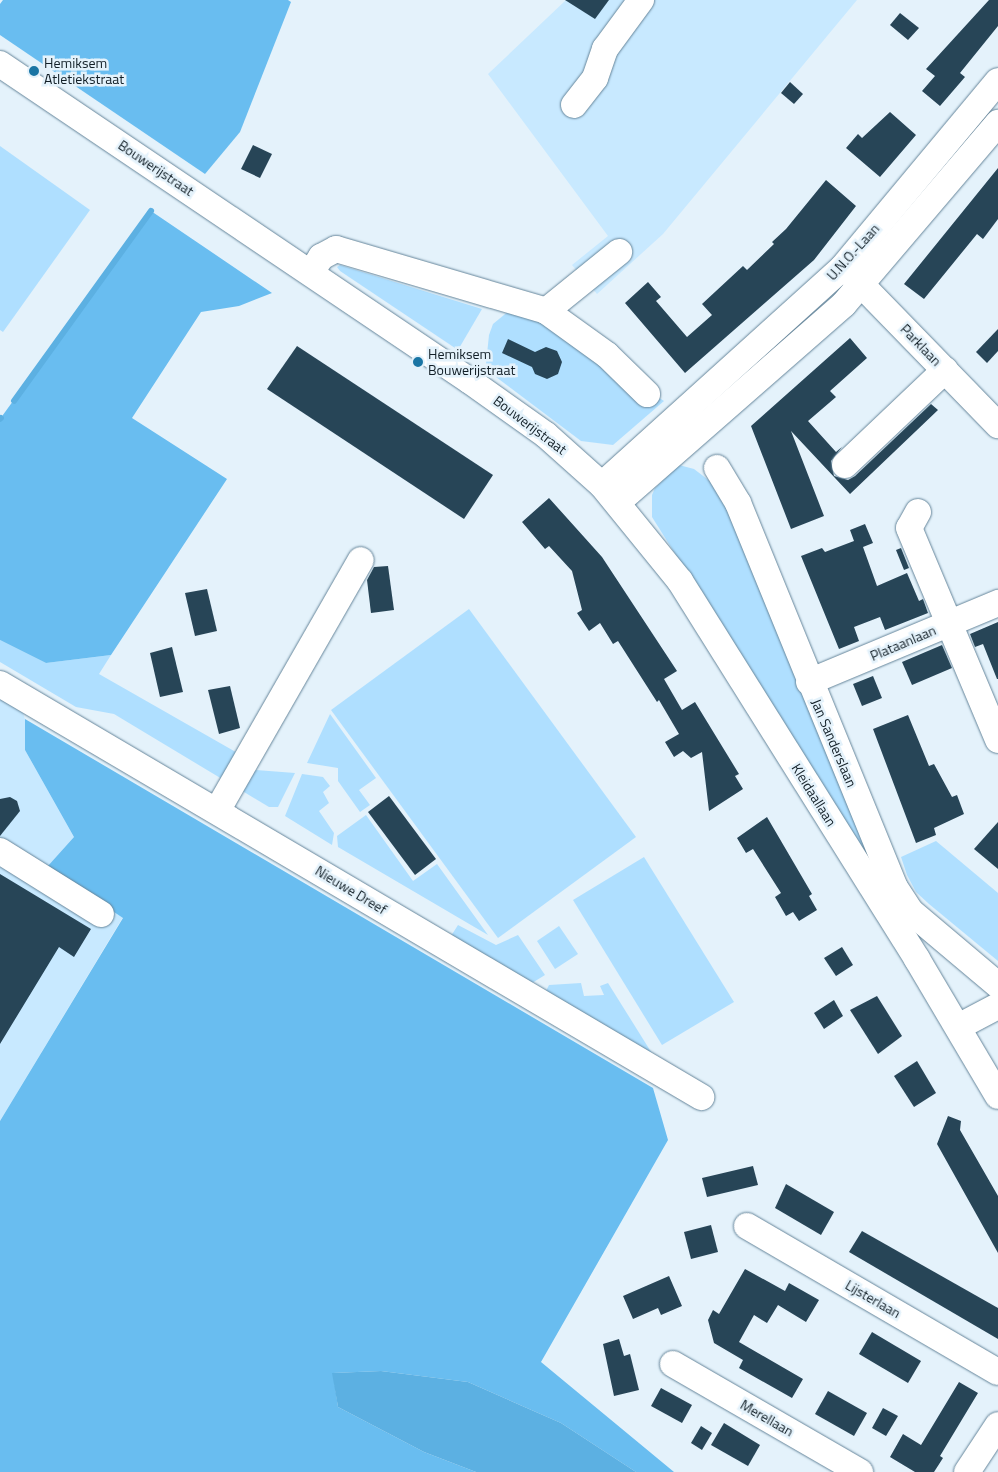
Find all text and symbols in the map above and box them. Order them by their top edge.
place label: Hemiksem Atletiekstraat [44,55,124,88]
marker: Hemiksem Atletiekstraat [28,65,40,77]
street label: Bouwerijstraat [115,137,197,199]
street label: U.N.O.-Laan [823,220,883,284]
street label: Parklaan [897,321,945,369]
place label: Hemiksem Bouwerijstraat [428,346,515,378]
marker: Hemiksem Bouwerijstraat [412,356,424,368]
street label: Bouwerijstraat [490,392,570,458]
street label: Plataanlaan [868,622,938,664]
street label: Jan Sanderslaan [808,696,860,790]
street label: Kleidaallaan [788,761,840,829]
street label: Nieuwe Dreef [312,862,390,918]
street label: Lijsterlaan [842,1276,904,1322]
street label: Merellaan [737,1396,797,1440]

